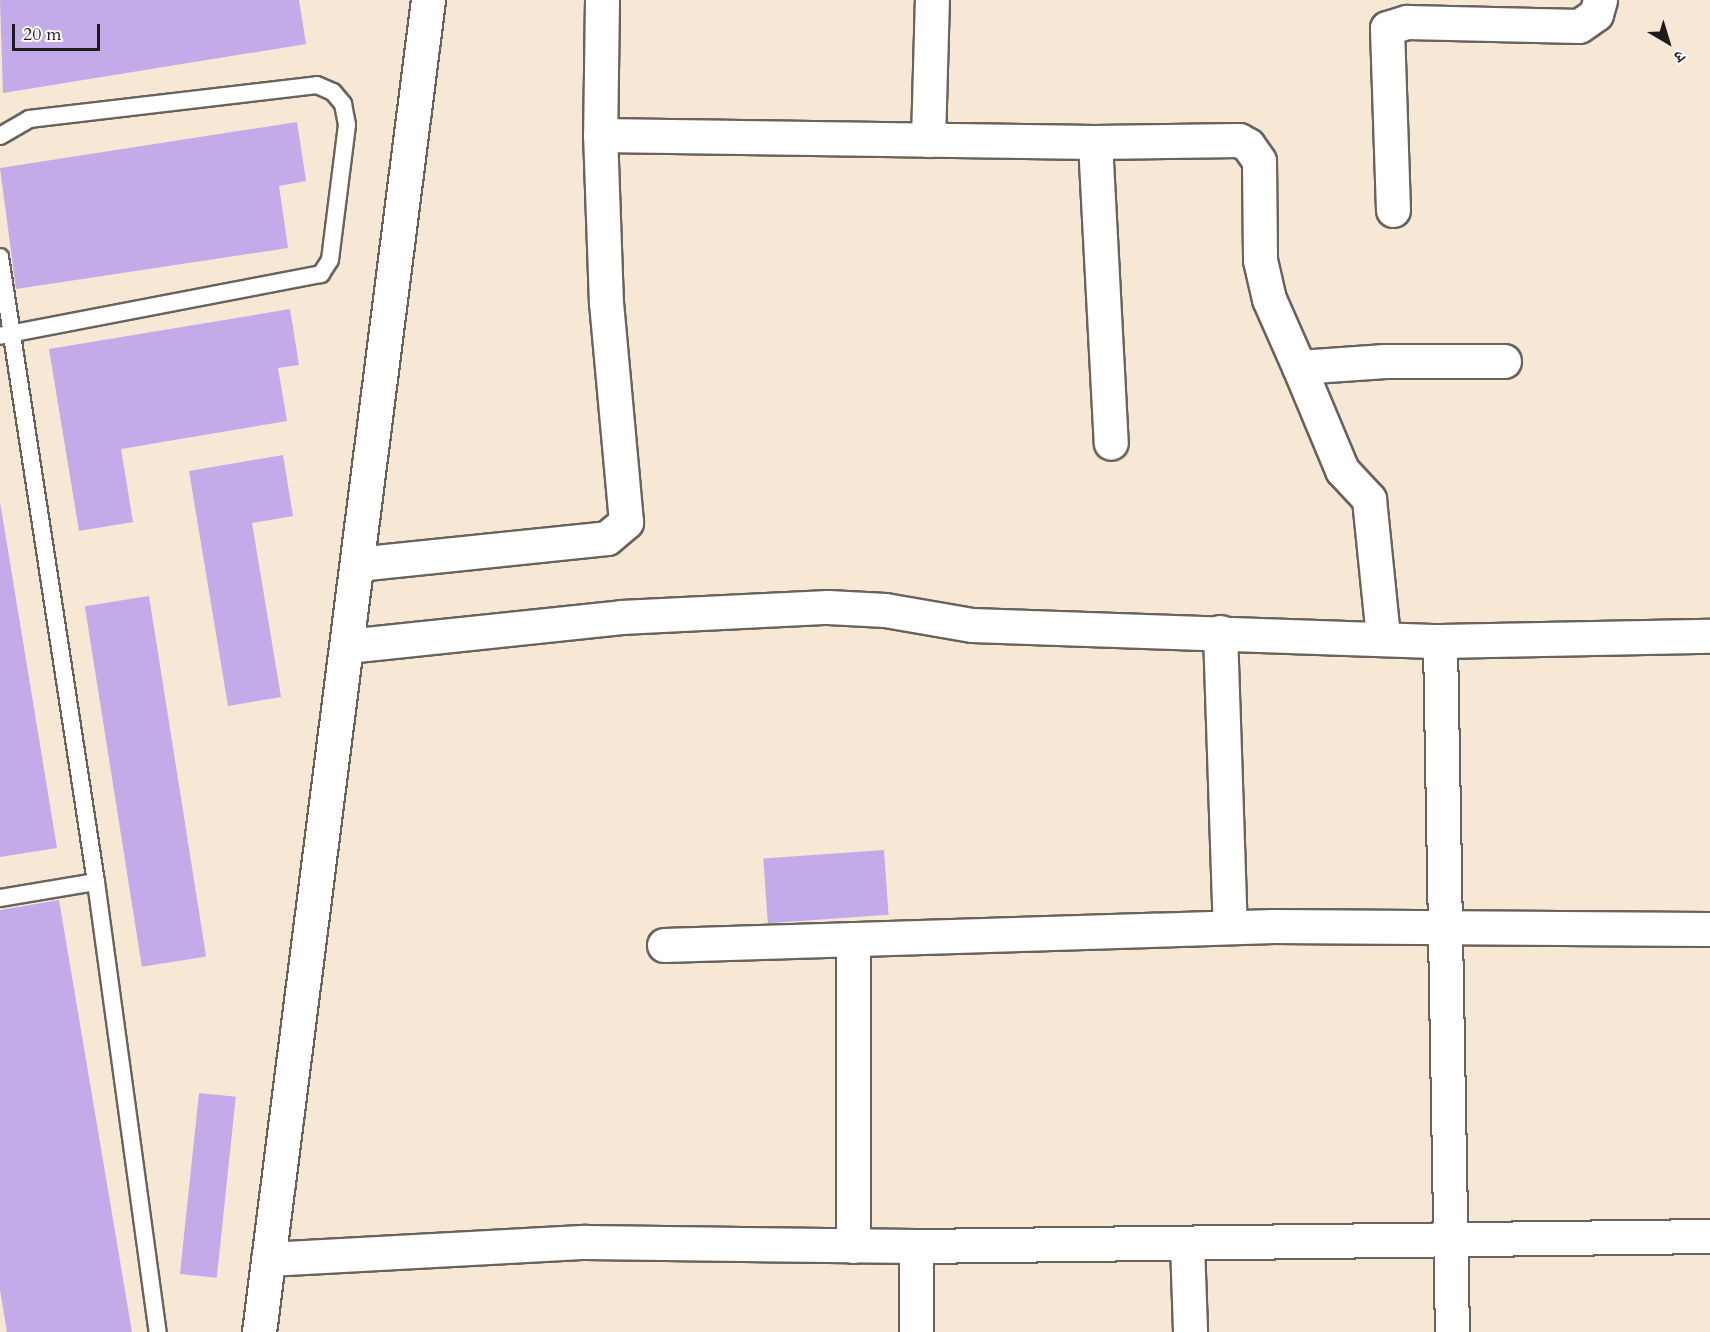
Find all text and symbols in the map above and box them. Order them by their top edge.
scale bar [15,12,104,50]
north arrow [1638,12,1698,72]
text: 20 m [23,22,62,47]
text: उ [1669,45,1689,67]

